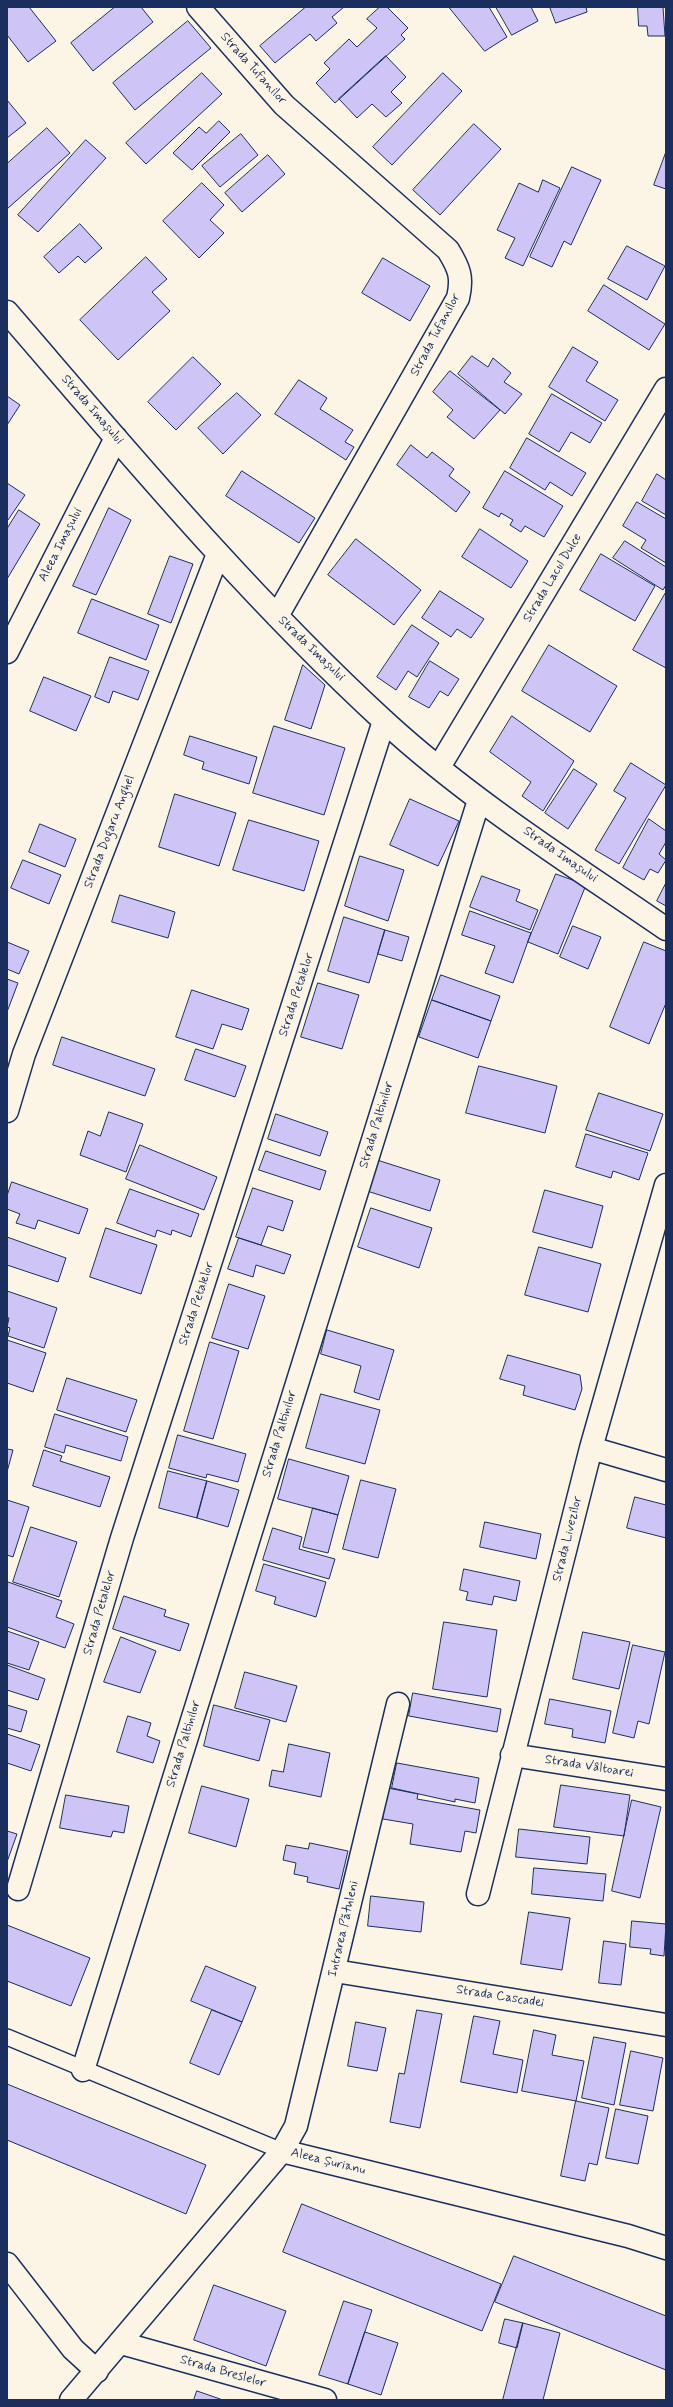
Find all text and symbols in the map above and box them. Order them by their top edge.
street label: Strada Tufanilor [217,30,289,108]
street label: Strada Tufanilor [408,291,464,379]
street label: Strada Imașului [58,372,126,448]
street label: Aleea Imașului [36,505,86,585]
street label: Strada Lacul Dulce [520,531,586,625]
street label: Strada Imașului [274,613,348,685]
street label: Strada Dogaru Anghel [81,773,139,891]
street label: Strada Imașului [520,824,600,886]
street label: Strada Petalelor [276,951,318,1039]
street label: Strada Paltinilor [356,1080,398,1170]
street label: Strada Petalelor [176,1260,218,1348]
street label: Strada Paltinilor [259,1389,301,1479]
street label: Strada Livezilor [550,1495,586,1583]
street label: Strada Petalelor [80,1569,120,1657]
street label: Strada Paltinilor [163,1699,205,1789]
street label: Strada Vâltoarei [544,1752,634,1782]
street label: Intrarea Pătuleni [325,1879,363,1979]
street label: Strada Cascadei [455,1982,545,2012]
street label: Aleea Șurianu [289,2145,367,2179]
street label: Strada Breslelor [178,2352,268,2392]

